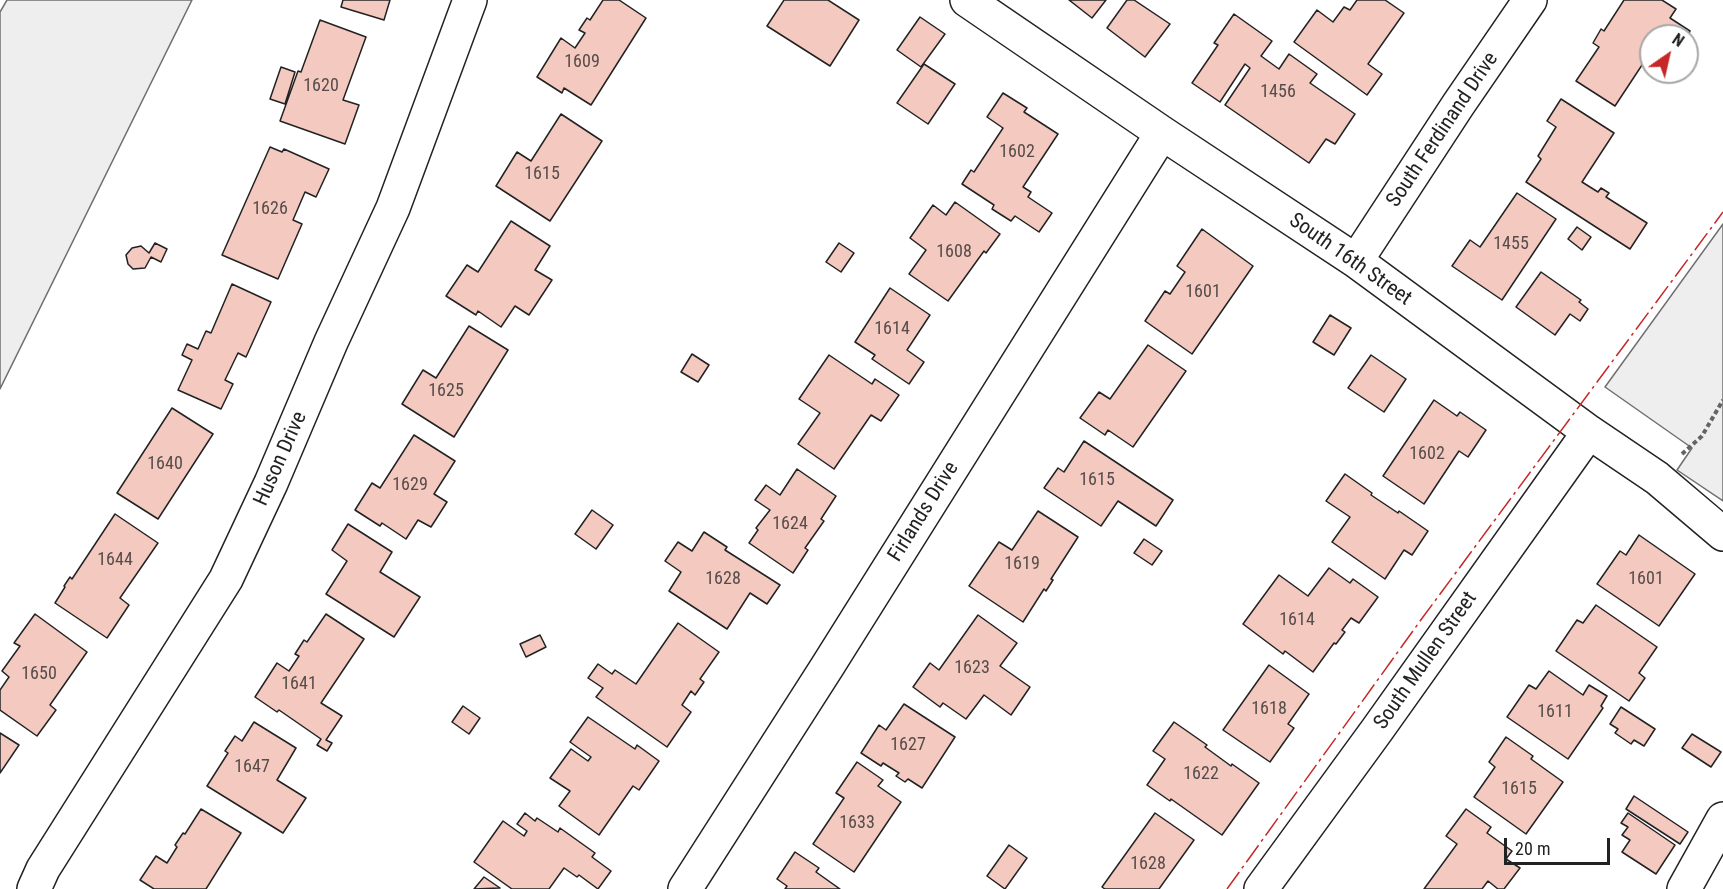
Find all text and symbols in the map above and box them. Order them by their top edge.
north arrow [1639,24,1699,84]
text: N [1669,30,1688,51]
street label: South Ferdinand Drive [1382,48,1504,212]
house number: 1609 [564,51,600,73]
house number: 1620 [303,75,339,97]
house number: 1456 [1260,81,1296,103]
house number: 1602 [999,141,1035,163]
house number: 1615 [524,163,560,185]
house number: 1626 [252,198,288,220]
street label: South 16th Street [1284,208,1416,312]
house number: 1455 [1493,233,1529,255]
house number: 1608 [936,241,972,263]
house number: 1601 [1185,281,1221,303]
house number: 1614 [874,318,910,340]
house number: 1625 [428,380,464,402]
street label: Huson Drive [249,408,313,510]
house number: 1602 [1409,443,1445,465]
house number: 1640 [147,453,183,475]
street label: Firlands Drive [883,457,965,567]
house number: 1615 [1079,469,1115,491]
house number: 1629 [392,474,428,496]
house number: 1624 [772,513,808,535]
house number: 1644 [97,549,133,571]
house number: 1619 [1004,553,1040,575]
house number: 1628 [705,568,741,590]
house number: 1601 [1628,568,1664,590]
street label: South Mullen Street [1369,587,1483,735]
house number: 1614 [1279,609,1315,631]
house number: 1623 [954,657,990,679]
house number: 1650 [21,663,57,685]
house number: 1641 [281,673,317,695]
house number: 1618 [1251,698,1287,720]
house number: 1611 [1537,701,1573,723]
house number: 1627 [890,734,926,756]
house number: 1647 [234,756,270,778]
house number: 1622 [1183,763,1219,785]
house number: 1615 [1501,778,1537,800]
house number: 1633 [839,812,875,834]
scale bar [1507,826,1614,864]
text: 20 m [1515,838,1550,859]
house number: 1628 [1130,853,1166,875]

